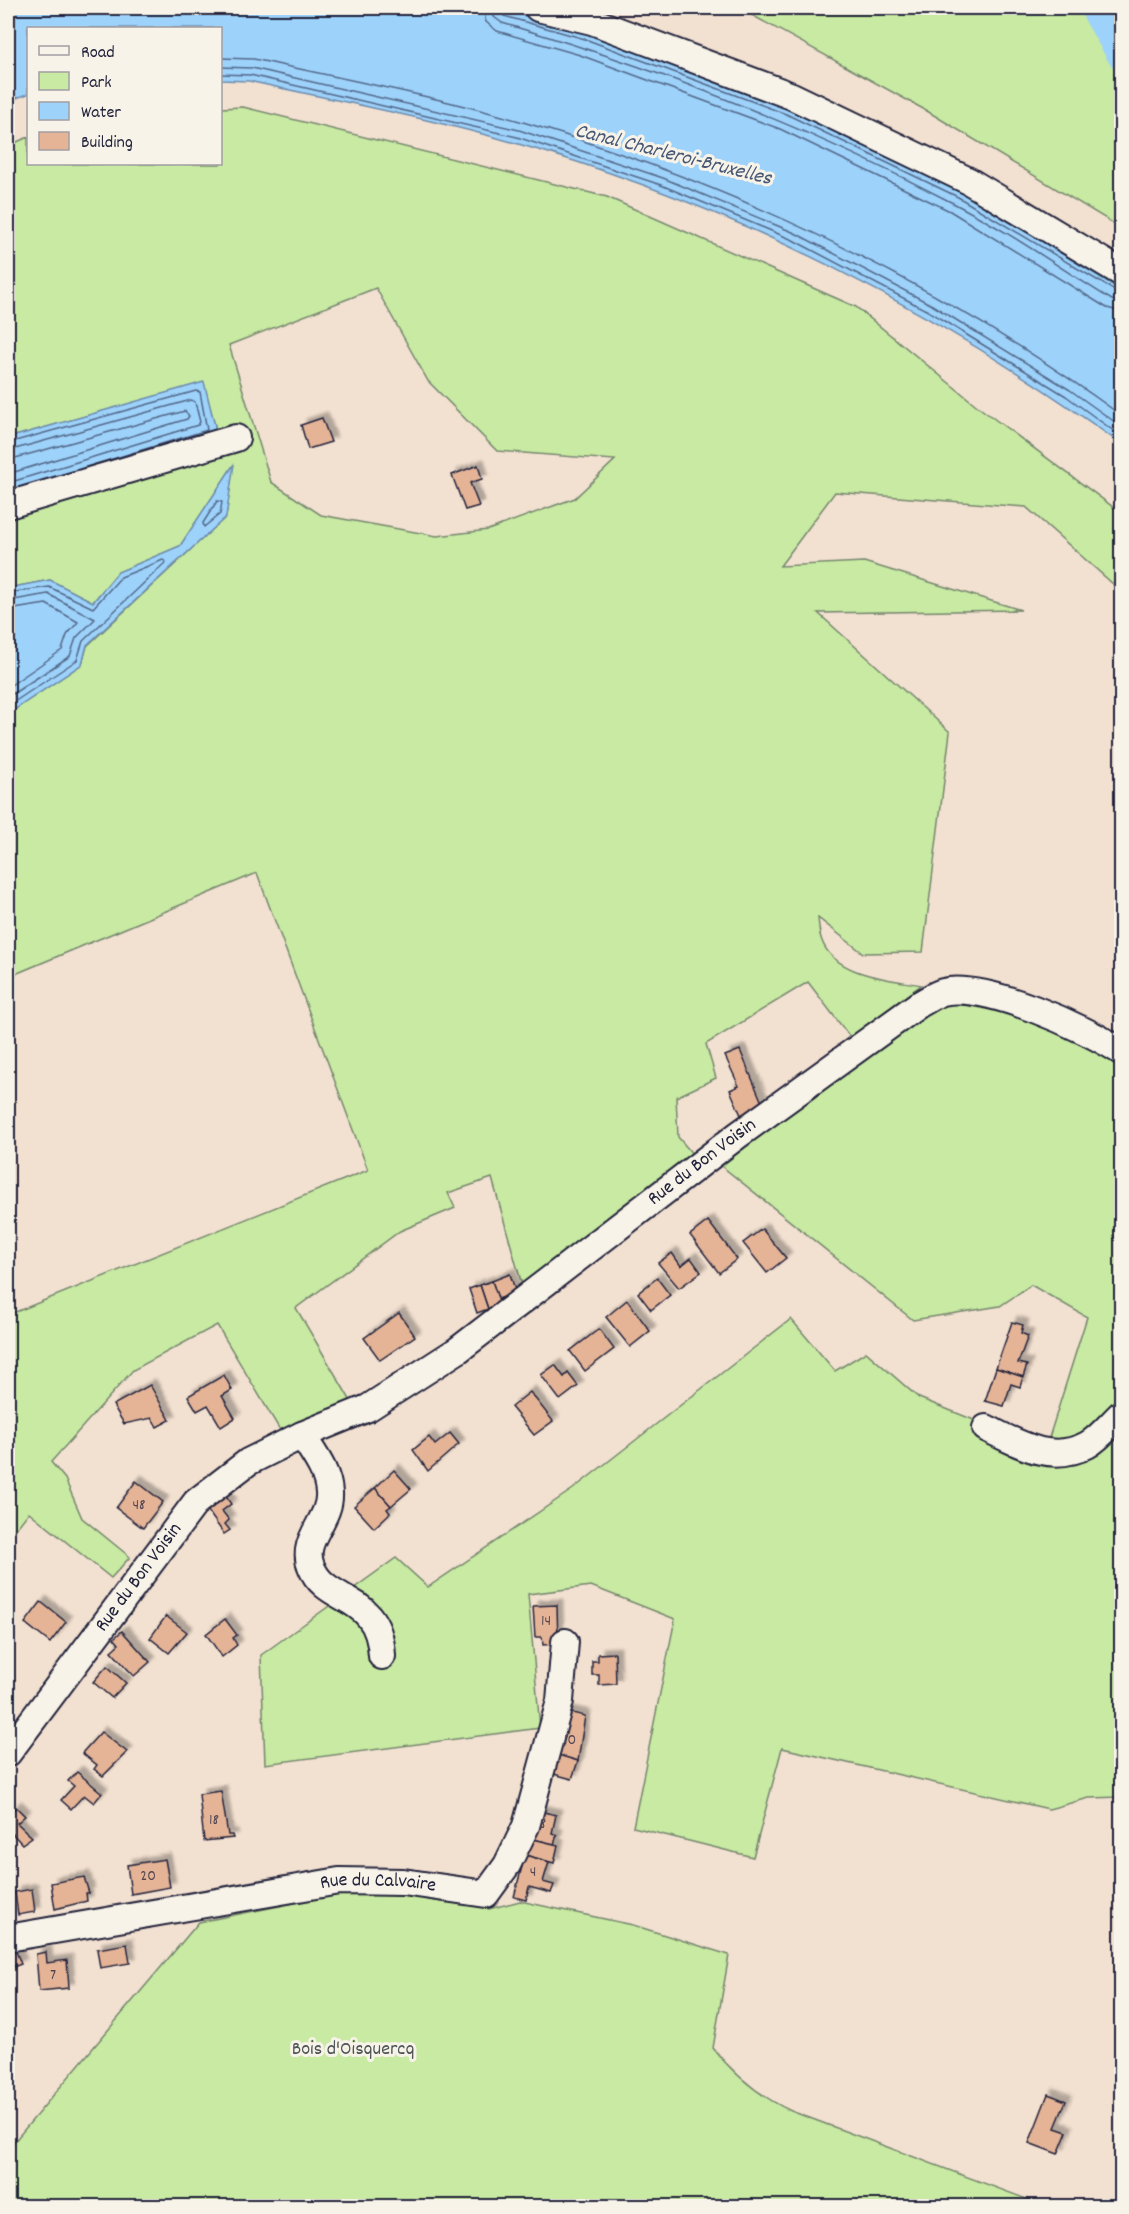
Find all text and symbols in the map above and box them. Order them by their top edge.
legend [27,27,222,165]
text: Road [81,41,115,66]
text: Park [81,71,112,96]
text: Water [81,101,121,126]
water label: Canal Charleroi-Bruxelles [572,117,776,195]
text: Building [81,131,133,156]
street label: Rue du Bon Voisin [642,1112,762,1213]
house number: 48 [132,1494,146,1517]
street label: Rue du Bon Voisin [89,1517,190,1638]
house number: 14 [541,1610,551,1633]
house number: 10 [564,1729,576,1752]
house number: 18 [209,1809,219,1832]
house number: 8 [540,1813,546,1836]
house number: 4 [530,1861,536,1884]
house number: 20 [140,1865,156,1888]
street label: Rue du Calvaire [318,1867,438,1901]
house number: 7 [50,1964,56,1987]
park label: Bois d'Oisquercq [292,2036,414,2064]

